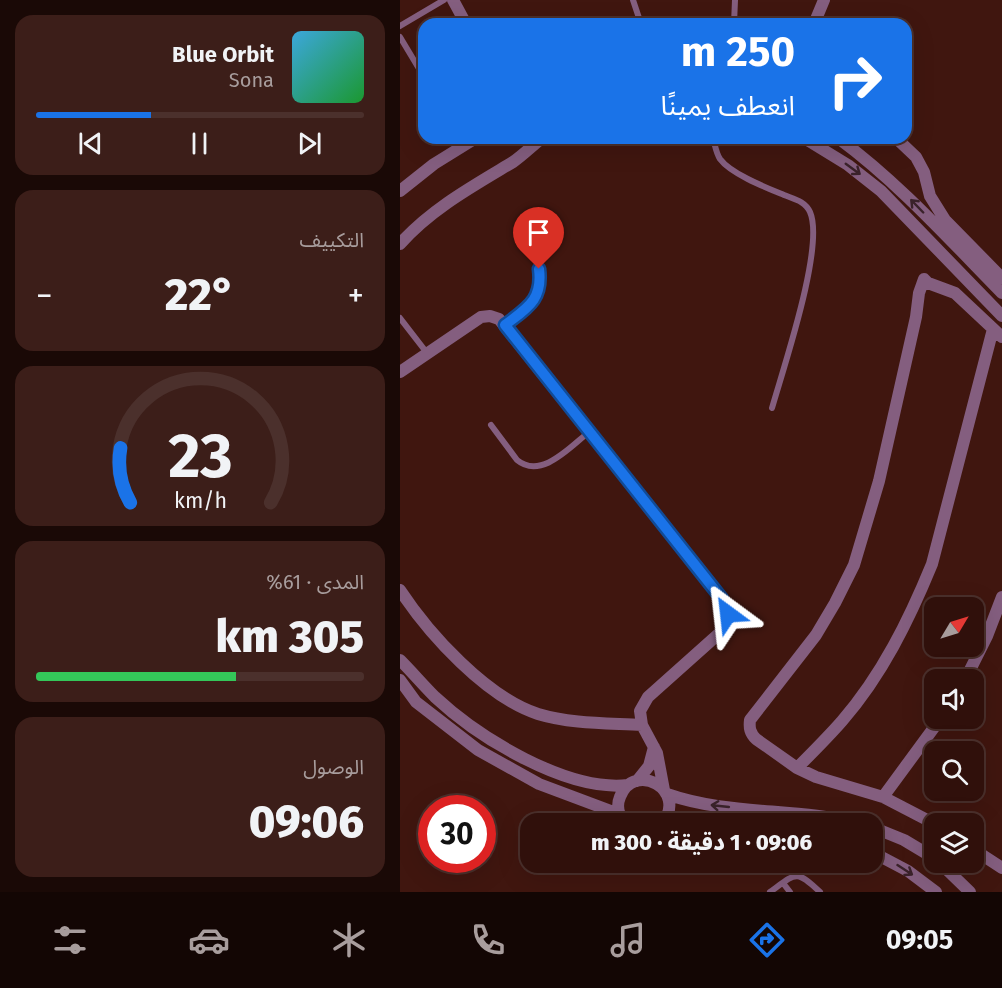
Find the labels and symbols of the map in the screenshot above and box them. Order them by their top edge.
one-way arrow [845,162,861,175]
one-way arrow [910,198,925,213]
pin [513,207,564,269]
position arrow [696,582,760,646]
north arrow [924,597,984,657]
speed limit sign: 30 [418,795,496,873]
one-way arrow [710,800,730,811]
one-way arrow [897,864,913,876]

